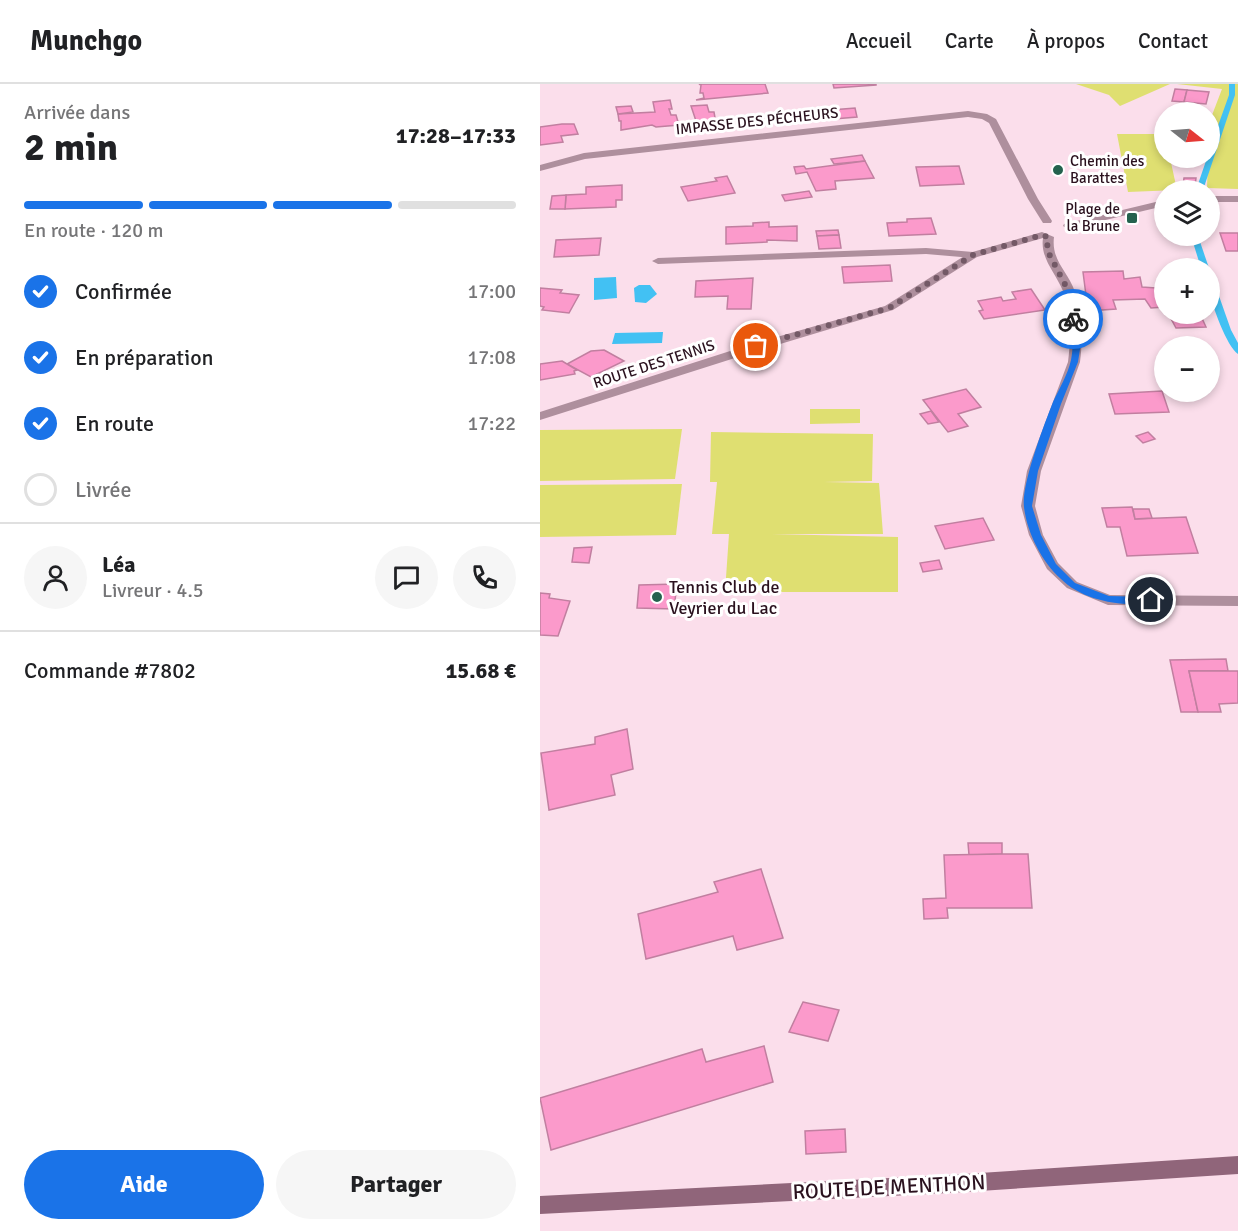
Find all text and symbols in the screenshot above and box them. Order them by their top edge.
text: Munchgo [30,24,142,58]
text: Accueil [846,28,912,54]
text: Carte [945,28,994,54]
text: À propos [1027,28,1105,54]
text: Contact [1138,28,1208,54]
text: Arrivée dans [24,100,130,125]
north arrow [1154,102,1220,168]
map controls [1154,102,1220,402]
street label: IMPASSE DES PÉCHEURS [675,103,839,138]
text: 17:28–17:33 [396,122,516,149]
text: 2 min [24,123,118,171]
place label: Chemin des Barattes [1070,152,1145,187]
marker: Chemin des Barattes [1051,163,1065,177]
button: layers [1154,180,1220,246]
place label: Plage de la Brune [1065,200,1120,235]
marker: Plage de la Brune [1125,211,1139,225]
text: En route · 120 m [24,218,163,243]
button: + [1154,258,1220,324]
icon: check [24,275,57,308]
text: Confirmée [75,278,172,305]
text: 17:00 [467,279,516,304]
courier [1043,289,1103,349]
icon: bike [1057,303,1090,336]
pin [730,320,781,371]
icon: bag [739,329,772,362]
street label: ROUTE DES TENNIS [591,336,717,392]
button: − [1154,336,1220,402]
icon: check [24,341,57,374]
text: En préparation [75,344,214,371]
text: 17:08 [467,345,516,370]
icon: check [24,407,57,440]
text: En route [75,410,154,437]
text: 17:22 [467,411,516,436]
text: Livrée [75,476,132,503]
button: person [24,546,87,609]
button: chat [375,546,438,609]
button: phone [453,546,516,609]
text: Léa [102,551,136,578]
pin [1125,574,1176,625]
place label: Tennis Club de Veyrier du Lac [669,576,780,619]
text: Livreur · 4.5 [102,578,203,603]
icon: home [1134,583,1167,616]
marker: Tennis Club de Veyrier du Lac [650,590,664,604]
text: Commande #7802 [24,657,196,684]
text: 15.68 € [445,657,516,684]
button: Aide [24,1150,264,1219]
button: Partager [276,1150,516,1219]
street label: ROUTE DE MENTHON [792,1169,986,1205]

